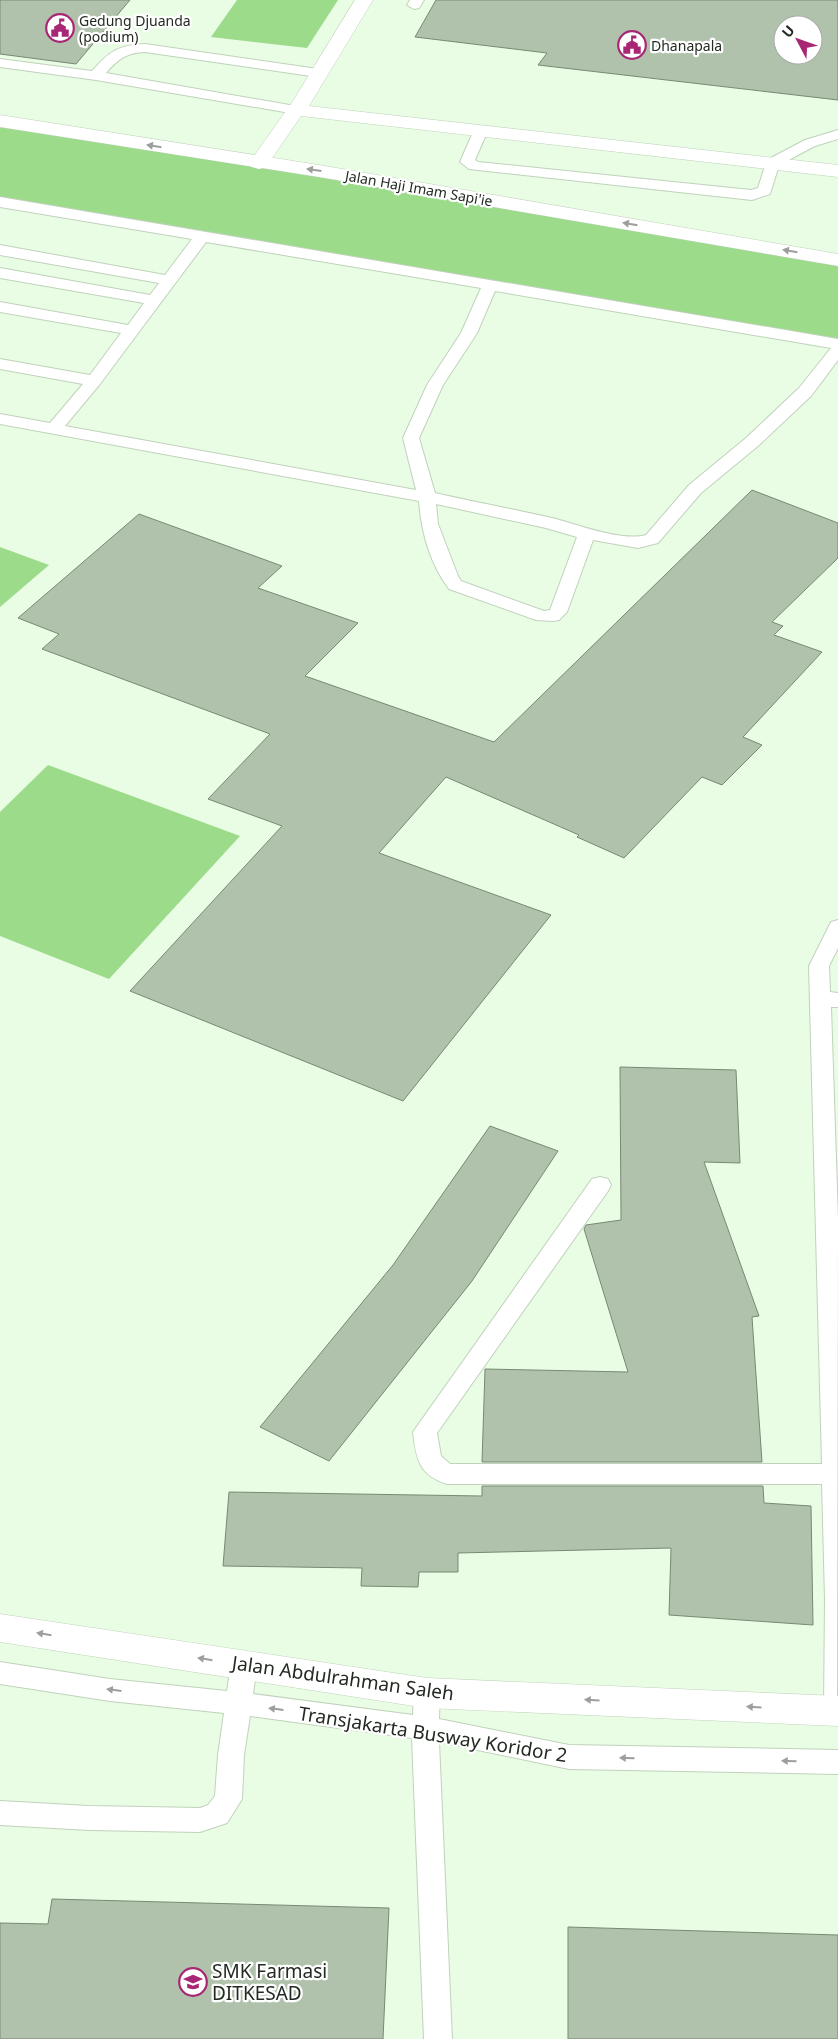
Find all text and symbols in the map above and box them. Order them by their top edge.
place label: Gedung Djuanda (podium) [79,11,191,46]
public building icon: Gedung Djuanda (podium) [45,13,75,43]
north arrow [773,15,823,65]
text: U [777,21,798,41]
public building icon: Dhanapala [617,30,647,60]
place label: Dhanapala [651,36,722,55]
one-way arrow [145,141,161,149]
street label: Jalan Haji Imam Sapi'ie [342,165,494,210]
one-way arrow [306,166,322,174]
one-way arrow [621,220,637,228]
one-way arrow [782,247,798,255]
one-way arrow [36,1630,52,1638]
street label: Jalan Abdulrahman Saleh [228,1649,456,1706]
one-way arrow [196,1654,212,1662]
one-way arrow [106,1686,122,1694]
one-way arrow [584,1695,600,1703]
street label: Transjakarta Busway Koridor 2 [297,1700,569,1768]
one-way arrow [746,1702,762,1710]
one-way arrow [268,1705,284,1713]
one-way arrow [619,1754,635,1762]
one-way arrow [781,1757,797,1765]
place label: SMK Farmasi DITKESAD [212,1958,327,2006]
school or university icon: SMK Farmasi DITKESAD [178,1967,208,1997]

